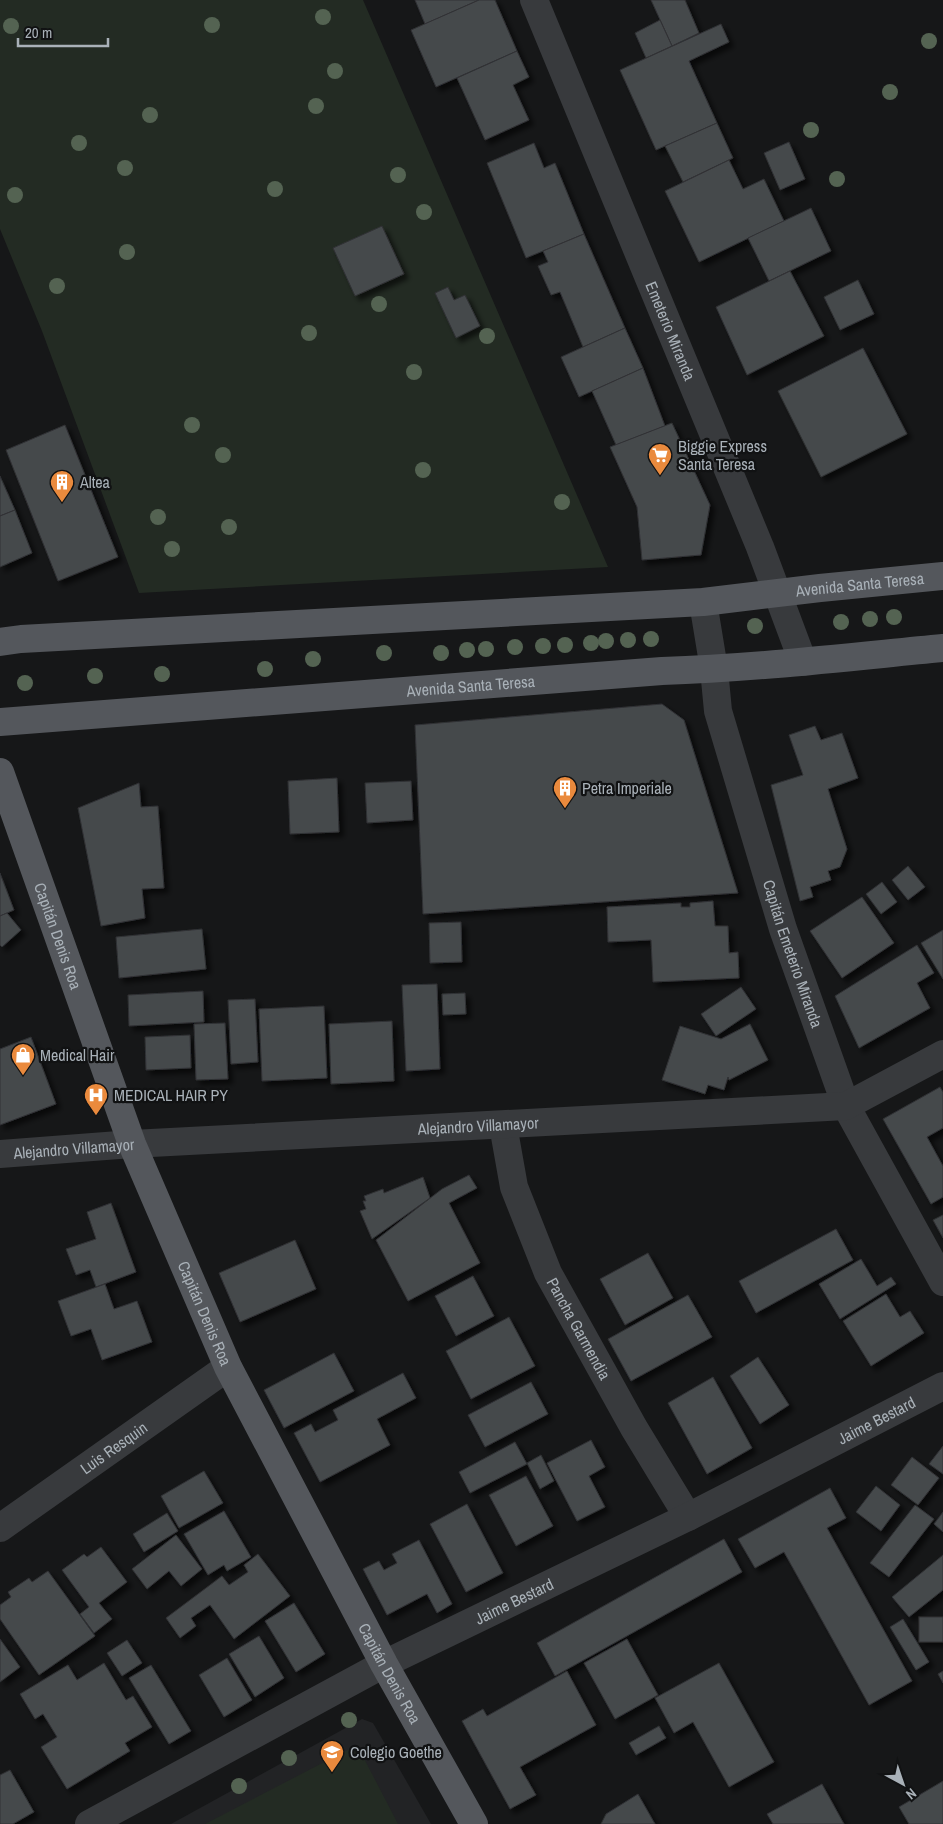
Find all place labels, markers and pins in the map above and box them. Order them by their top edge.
place label: Biggie Express Santa Teresa [678,435,767,475]
supermarket icon: Biggie Express Santa Teresa [647,442,673,476]
building icon: Altea [49,469,75,503]
place label: Altea [79,471,111,493]
building icon: Petra Imperiale [552,775,578,809]
place label: Petra Imperiale [582,777,672,799]
shop icon: Medical Hair [10,1042,36,1076]
place label: Medical Hair [40,1044,115,1066]
hospital icon: MEDICAL HAIR PY [83,1082,109,1116]
place label: MEDICAL HAIR PY [114,1084,228,1106]
school or university icon: Colegio Goethe [319,1739,345,1773]
place label: Colegio Goethe [350,1741,442,1763]

